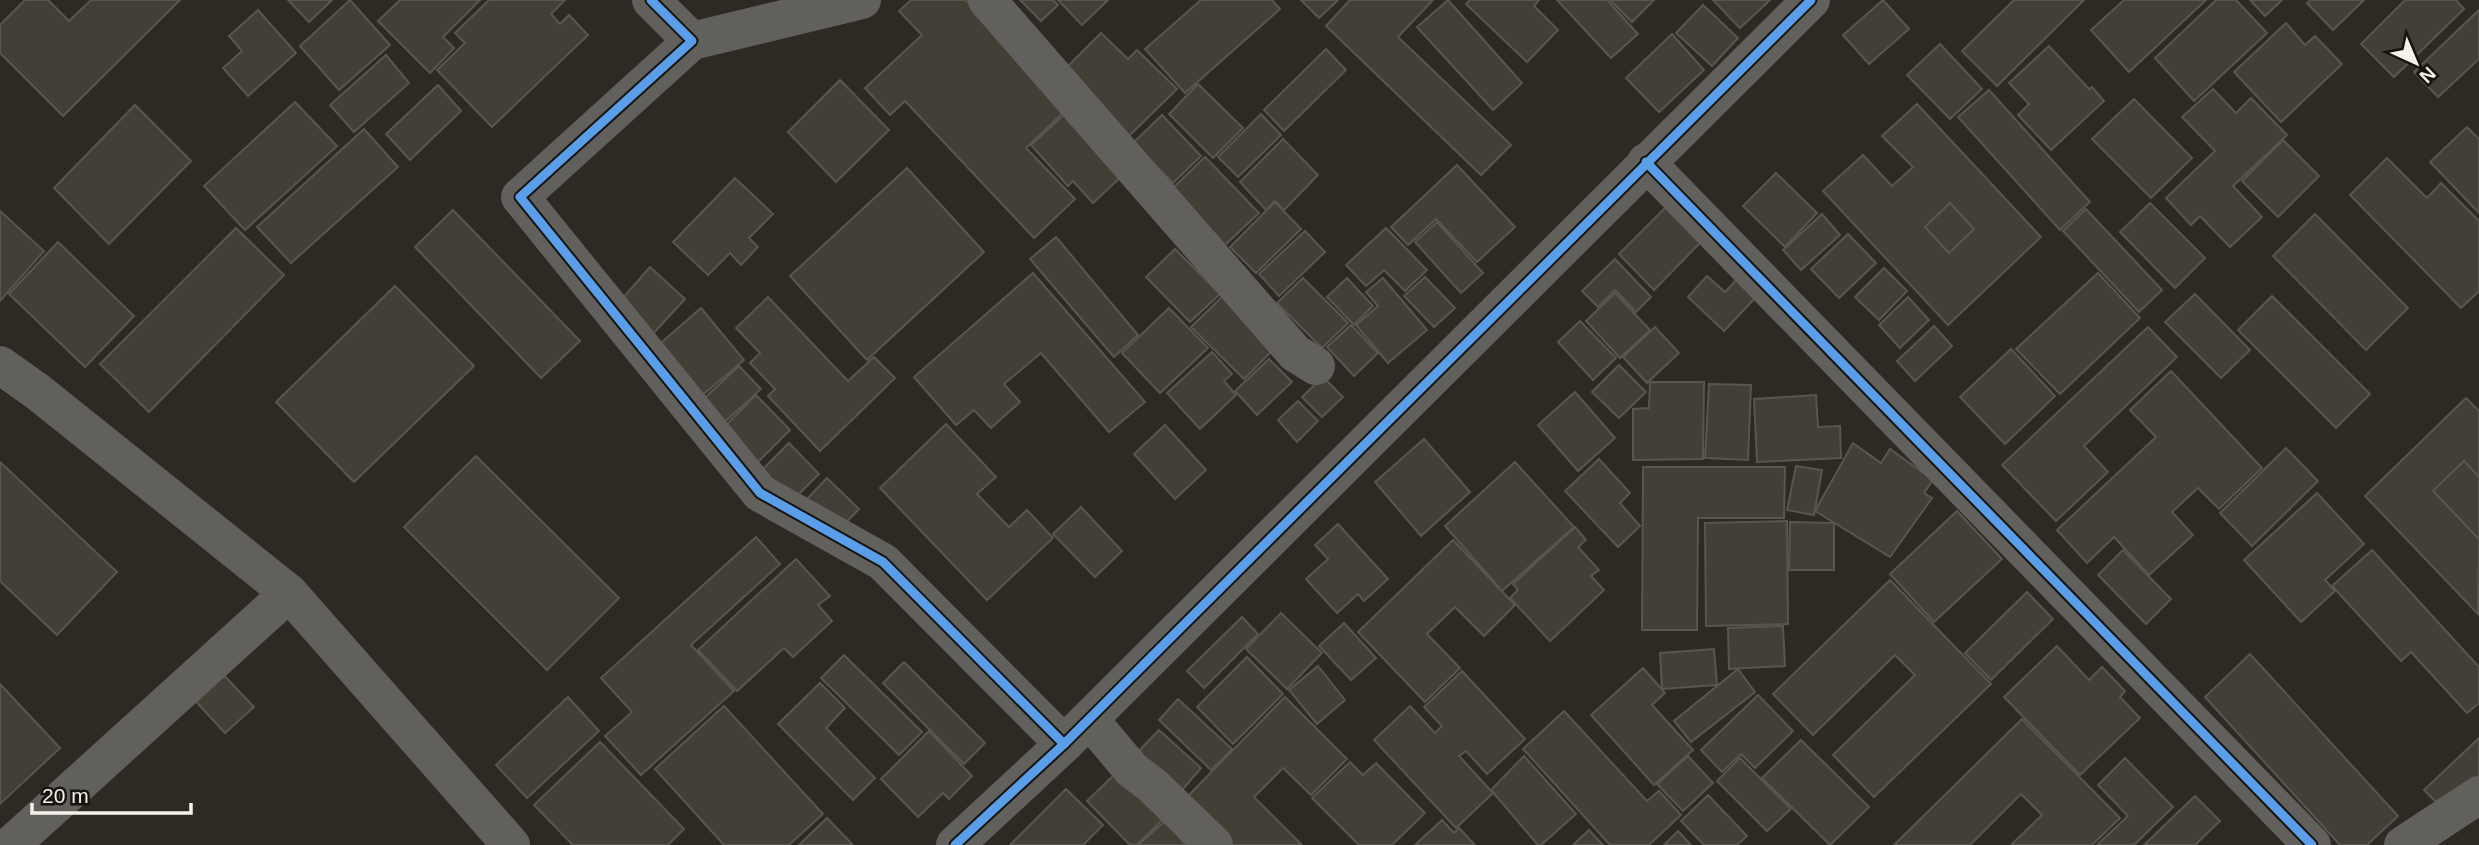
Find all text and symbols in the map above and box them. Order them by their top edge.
north arrow [2381,28,2451,98]
text: N [2415,63,2440,87]
scale bar [32,772,191,816]
text: 20 m [42,784,89,807]

